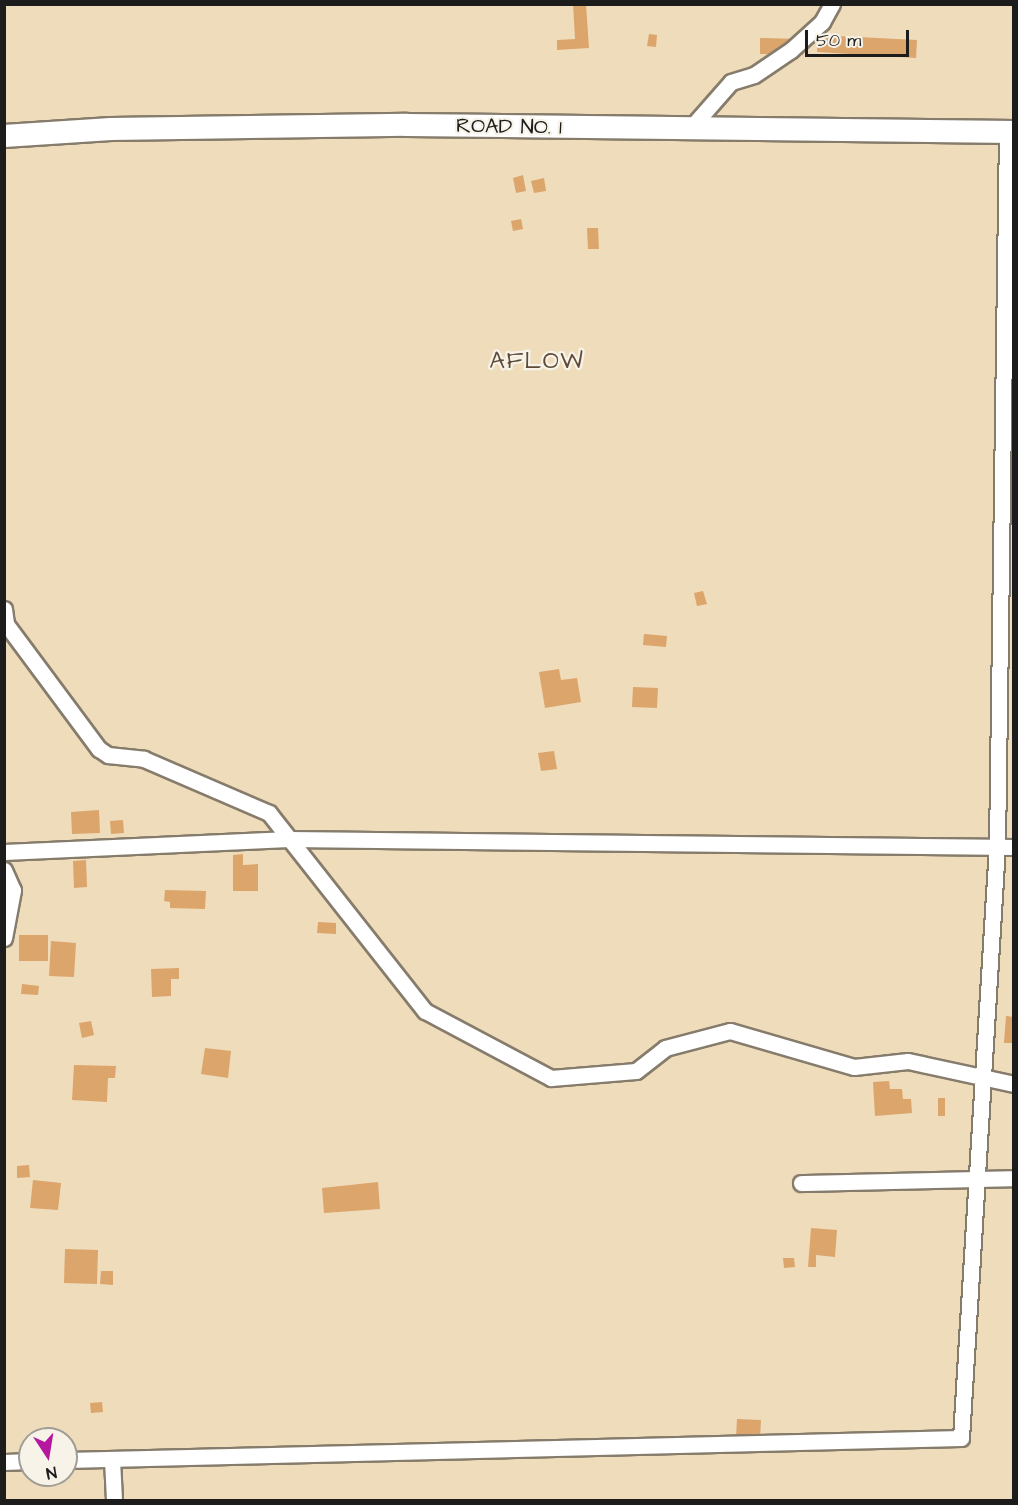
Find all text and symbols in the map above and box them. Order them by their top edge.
scale bar [808,18,912,56]
text: 50 m [816,28,861,53]
street label: ROAD NO. 1 [456,113,562,141]
district label: AFLOW [490,348,584,376]
north arrow [18,1427,78,1487]
text: N [44,1461,59,1484]

